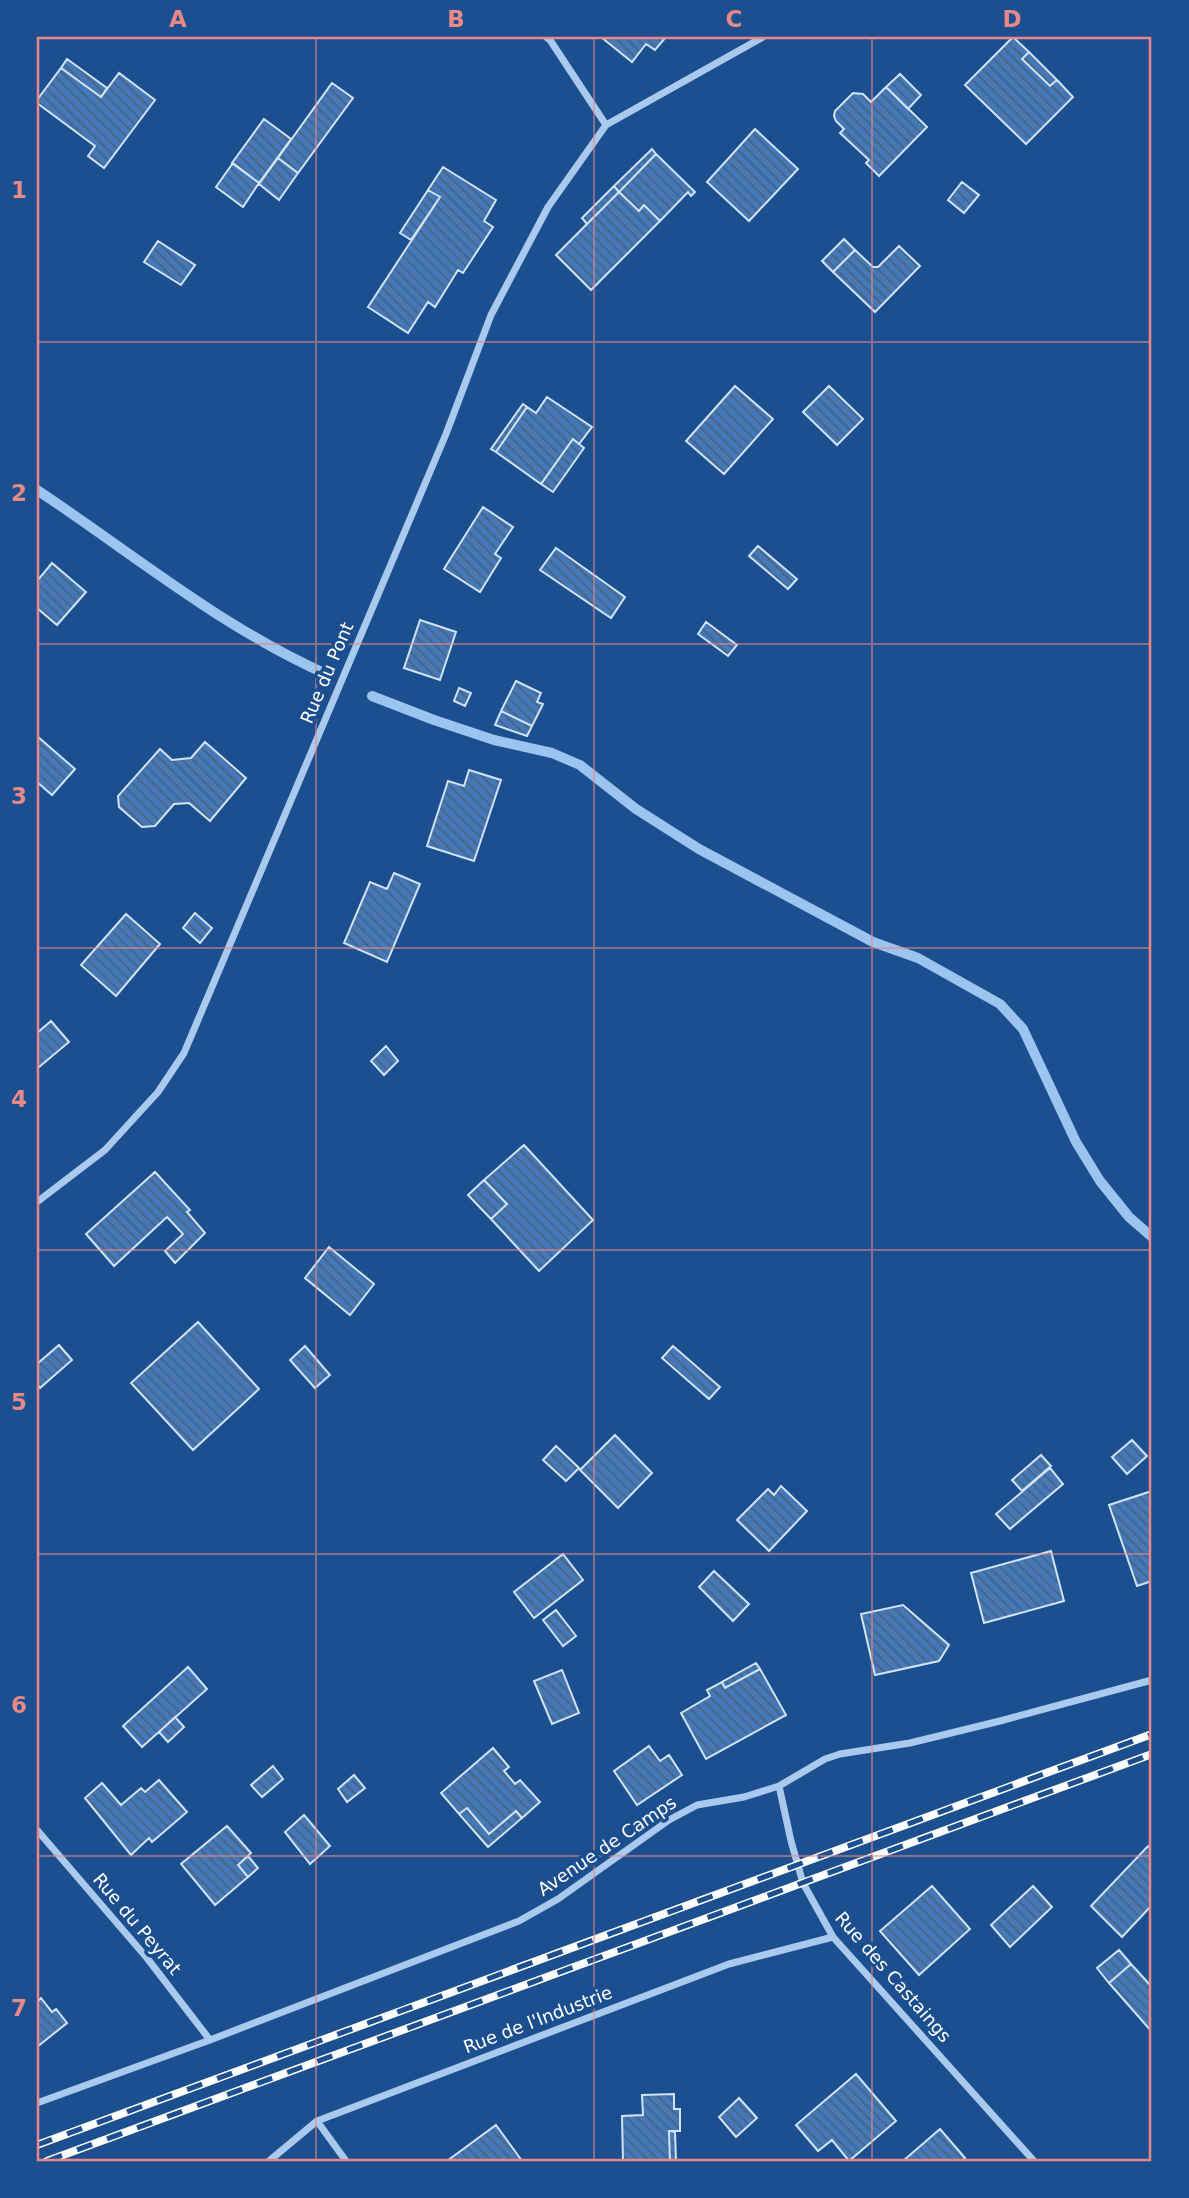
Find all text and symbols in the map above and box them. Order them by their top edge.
text: A [169,6,187,32]
text: B [447,6,465,32]
text: C [726,6,742,32]
text: D [1002,6,1022,32]
text: 1 [11,177,27,203]
text: 2 [11,480,27,506]
street label: Rue du Pont [296,619,357,727]
text: 3 [11,783,27,809]
text: 4 [11,1086,27,1112]
text: 5 [11,1389,27,1415]
text: 6 [11,1692,27,1718]
street label: Avenue de Camps [533,1791,680,1900]
street label: Rue du Peyrat [89,1869,186,1979]
street label: Rue des Castaings [831,1907,956,2046]
street label: Rue de l'Industrie [461,1982,615,2058]
text: 7 [11,1995,27,2021]

